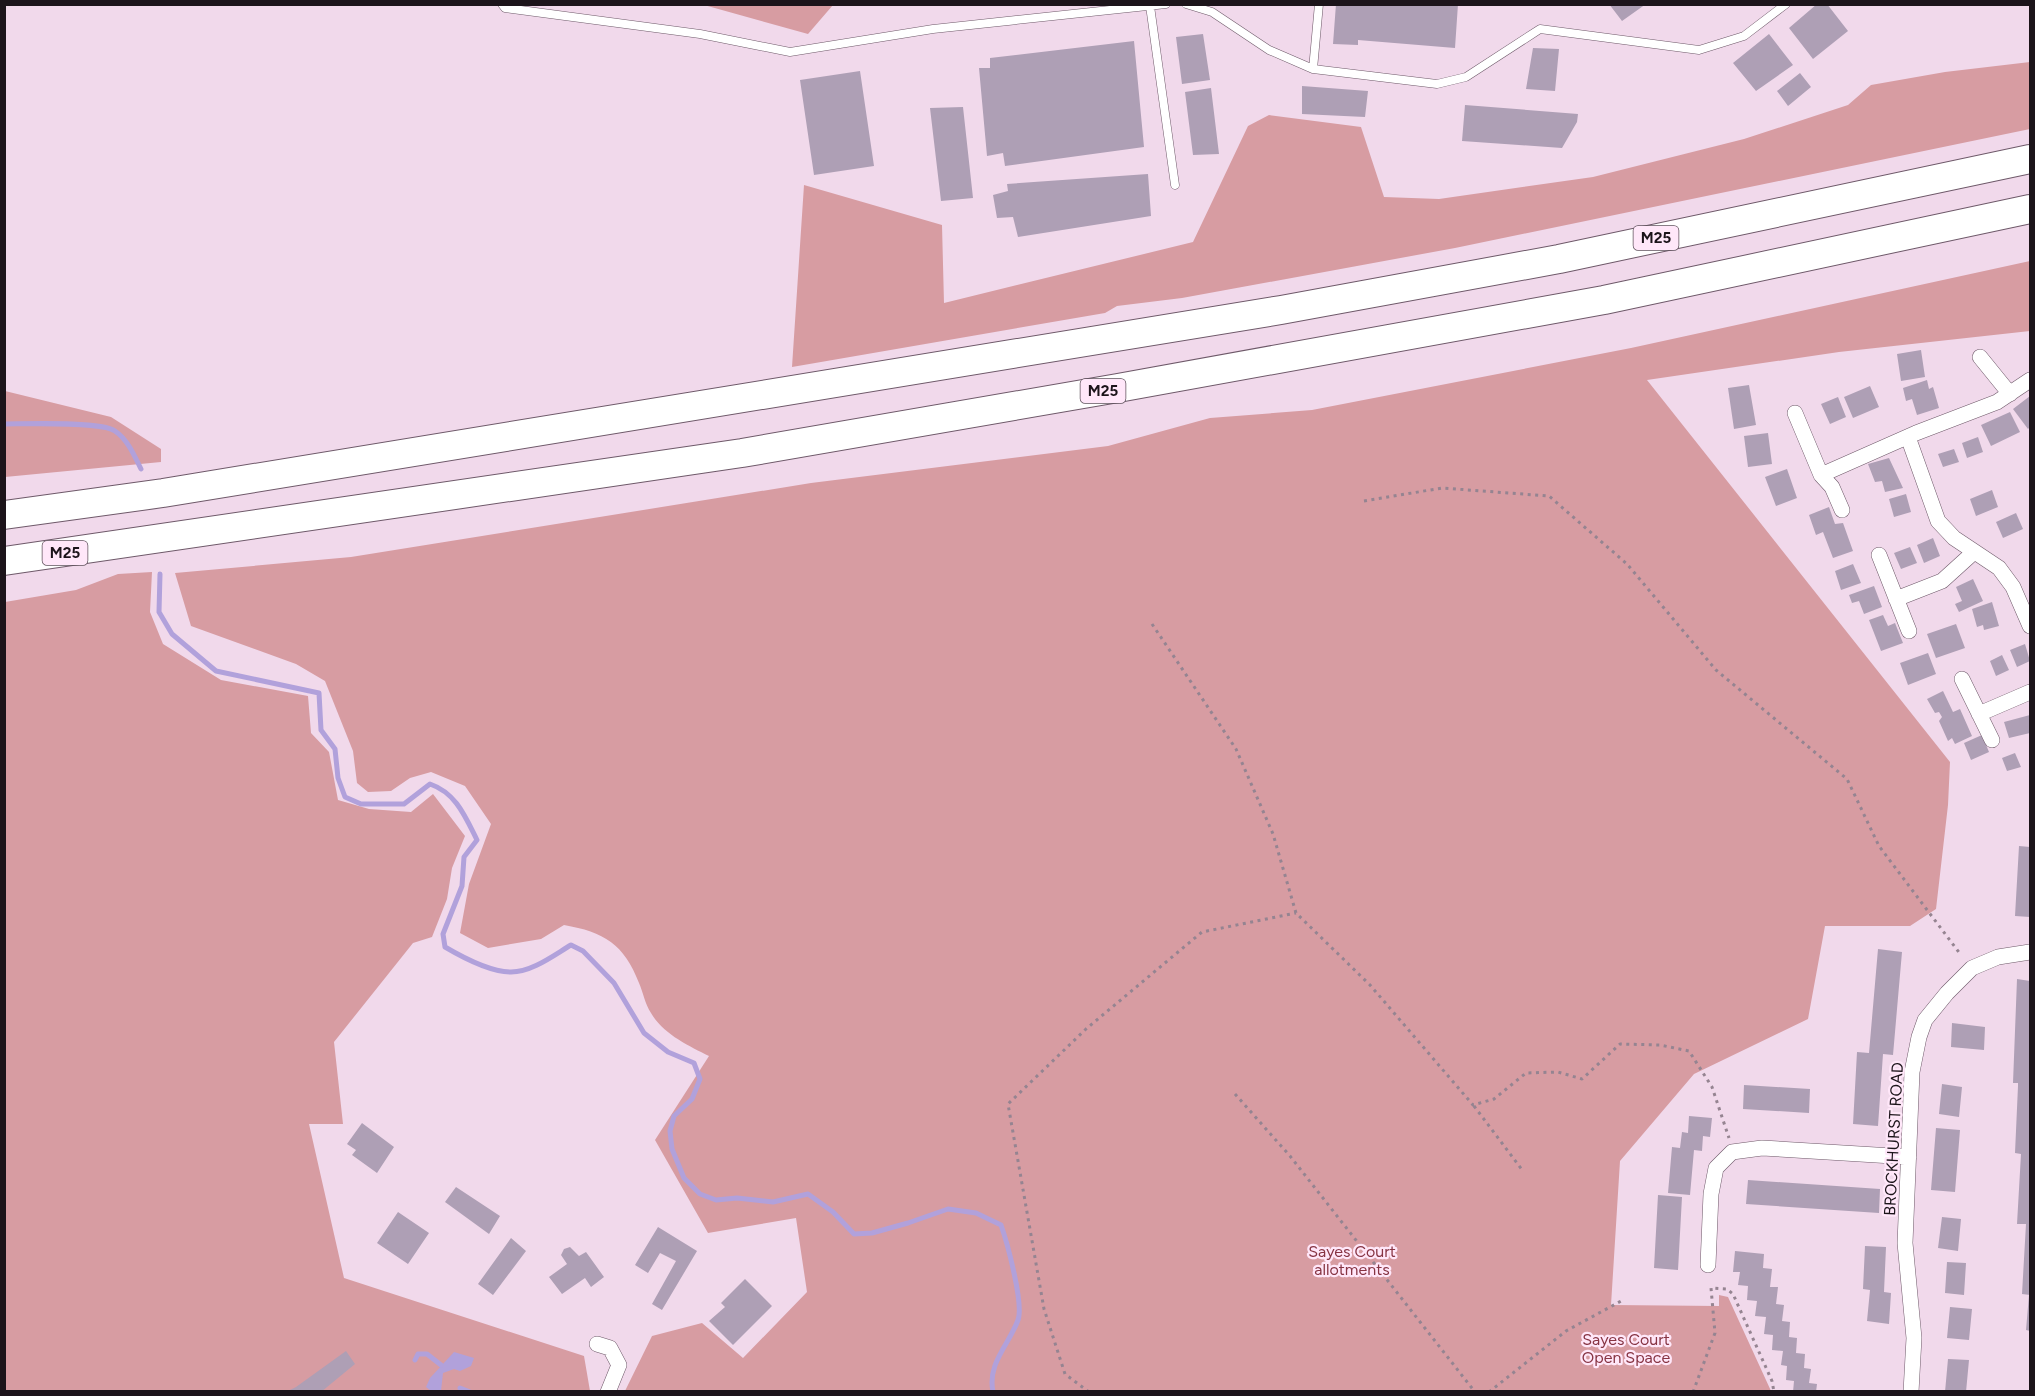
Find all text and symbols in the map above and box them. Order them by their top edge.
road number: M25 [1634,226,1678,250]
road number: M25 [1080,379,1126,403]
road number: M25 [42,541,88,565]
street label: BROCKHURST ROAD [1880,1062,1907,1216]
park label: Sayes Court allotments [1308,1242,1396,1279]
park label: Sayes Court Open Space [1582,1330,1670,1367]

